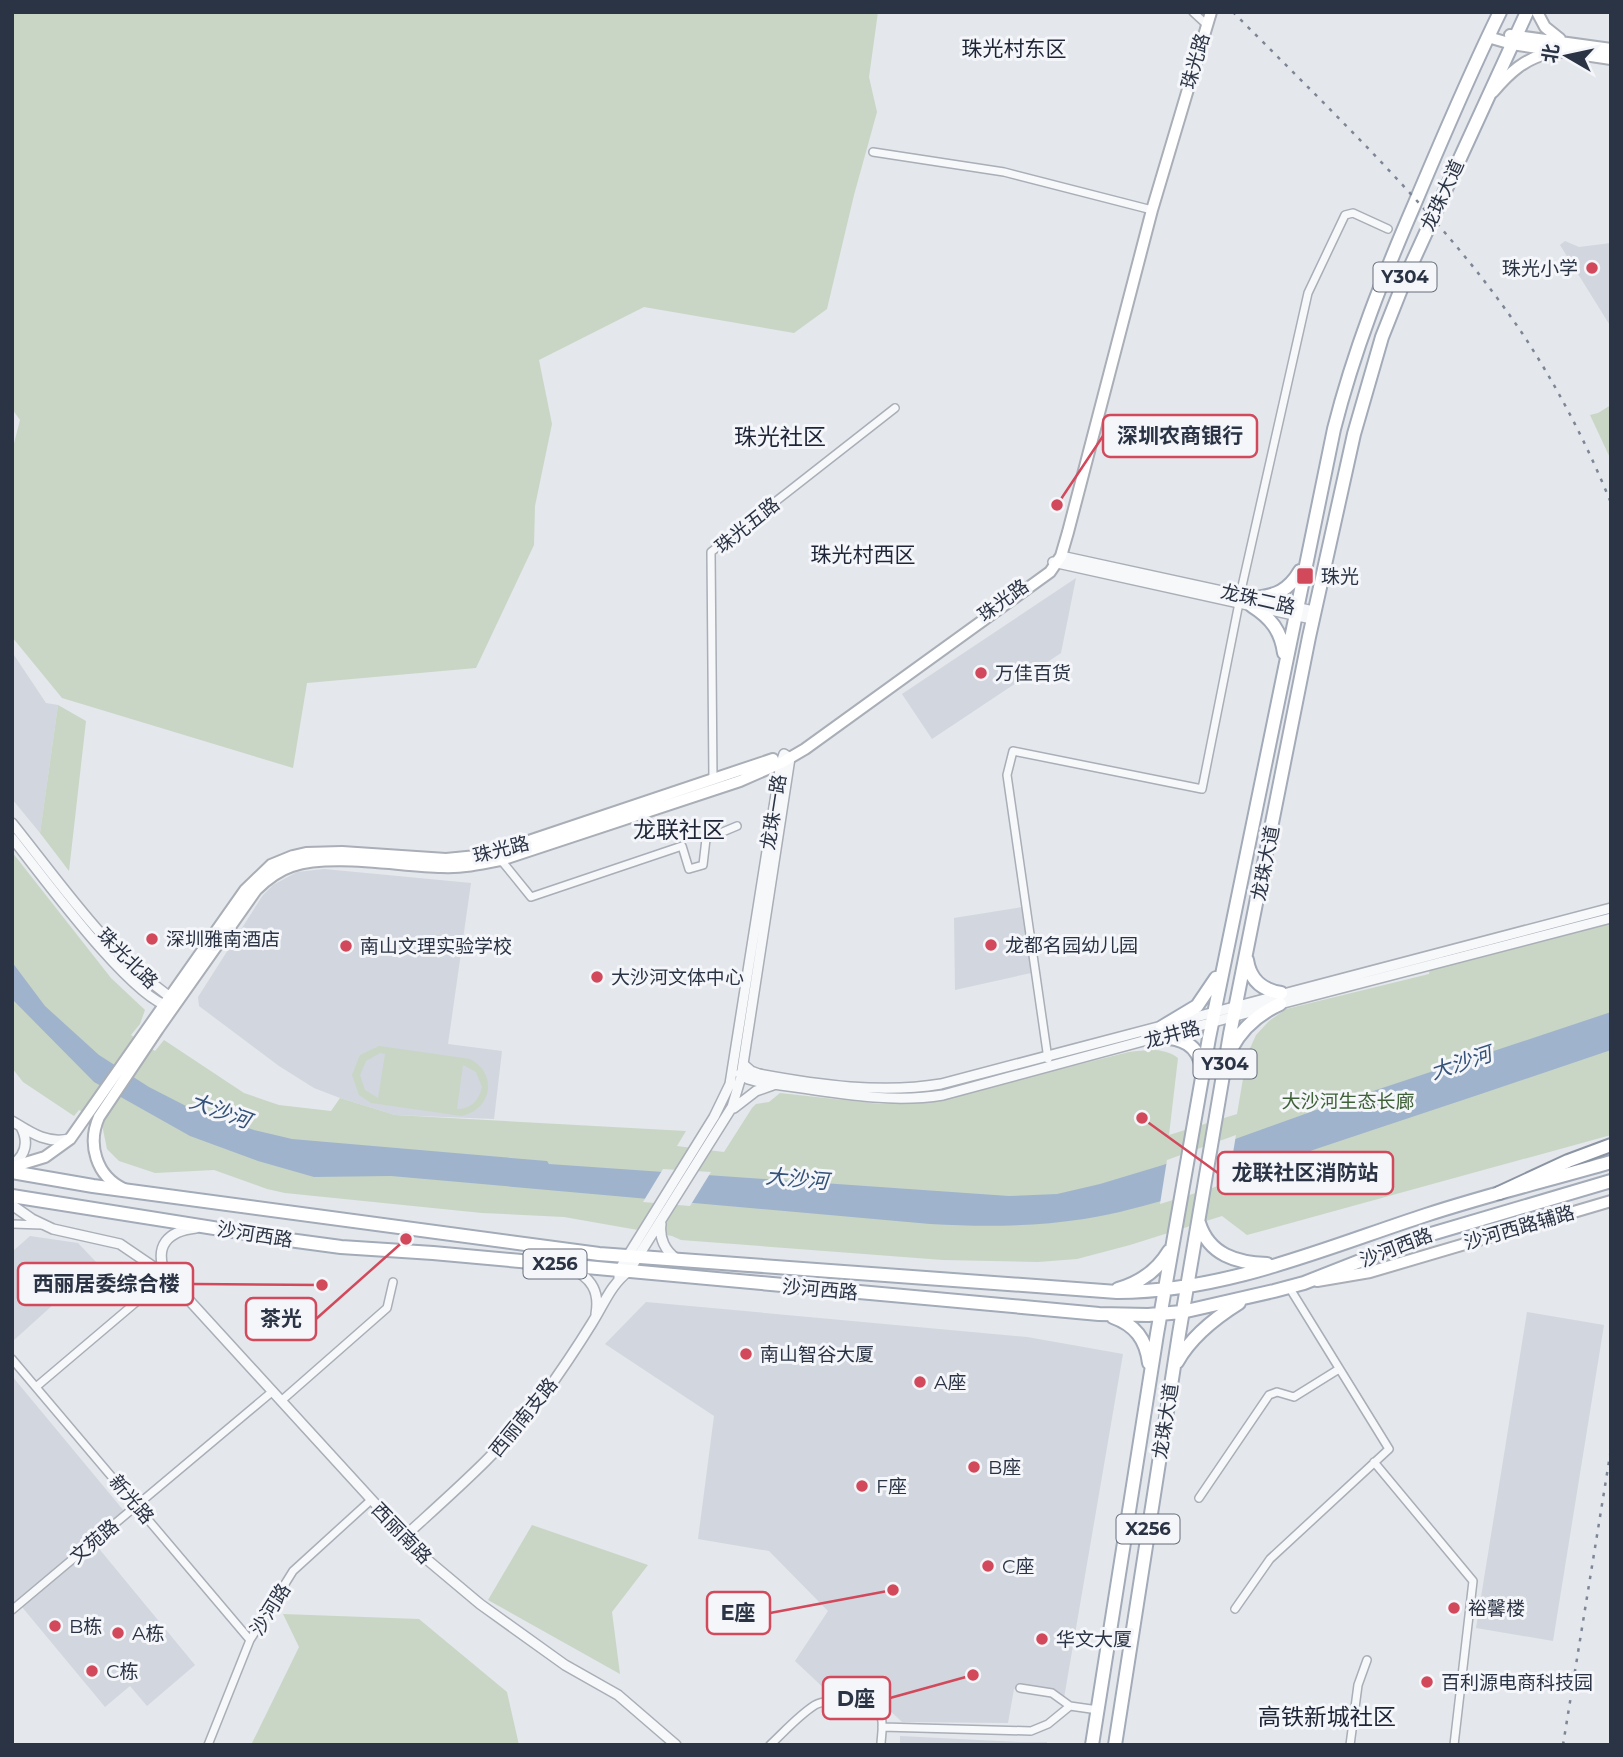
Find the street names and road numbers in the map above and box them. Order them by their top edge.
street label: 珠光路 [1177,31,1214,92]
street label: 龙珠大道 [1416,156,1469,235]
road number: Y304 [1374,262,1436,292]
street label: 珠光五路 [711,493,784,558]
street label: 珠光路 [973,574,1033,626]
street label: 龙珠二路 [1218,580,1298,619]
street label: 龙珠一路 [756,773,791,851]
street label: 龙珠大道 [1247,824,1284,903]
street label: 珠光路 [471,831,532,868]
street label: 珠光北路 [93,923,163,993]
street label: 龙井路 [1142,1016,1203,1053]
road number: Y304 [1194,1050,1256,1078]
street label: 沙河西路辅路 [1461,1201,1577,1254]
street label: 沙河西路 [216,1217,294,1252]
street label: 沙河西路 [1357,1223,1436,1272]
road number: X256 [524,1250,586,1279]
street label: 沙河西路 [781,1275,859,1304]
street label: 西丽南支路 [485,1373,562,1461]
street label: 龙珠大道 [1148,1382,1183,1460]
street label: 新光路 [104,1470,159,1529]
street label: 西丽南路 [367,1498,436,1569]
street label: 文苑路 [65,1514,124,1569]
road number: X256 [1116,1514,1180,1544]
street label: 沙河路 [246,1579,295,1640]

